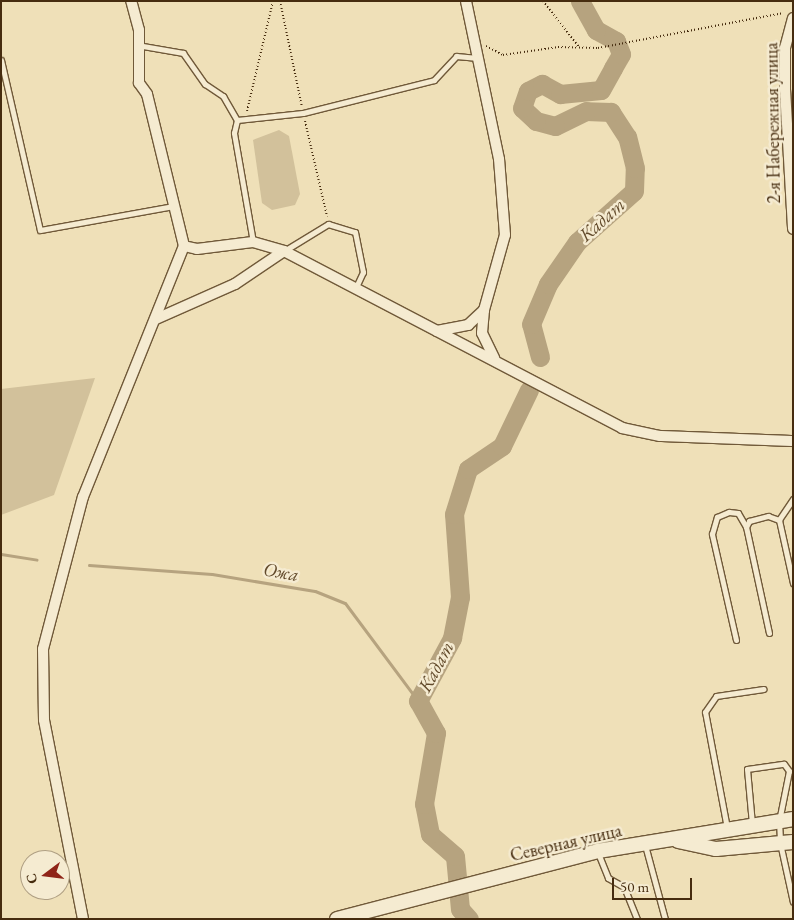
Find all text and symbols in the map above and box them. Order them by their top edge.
street label: 2-я Набережная улица [761,42,785,204]
water label: Кадат [574,194,630,246]
water label: Ожа [261,558,301,586]
water label: Кадат [413,638,459,696]
street label: Северная улица [508,820,624,866]
north arrow [20,850,70,900]
scale bar [614,868,694,900]
text: С [21,871,41,886]
text: 50 m [620,877,649,896]

